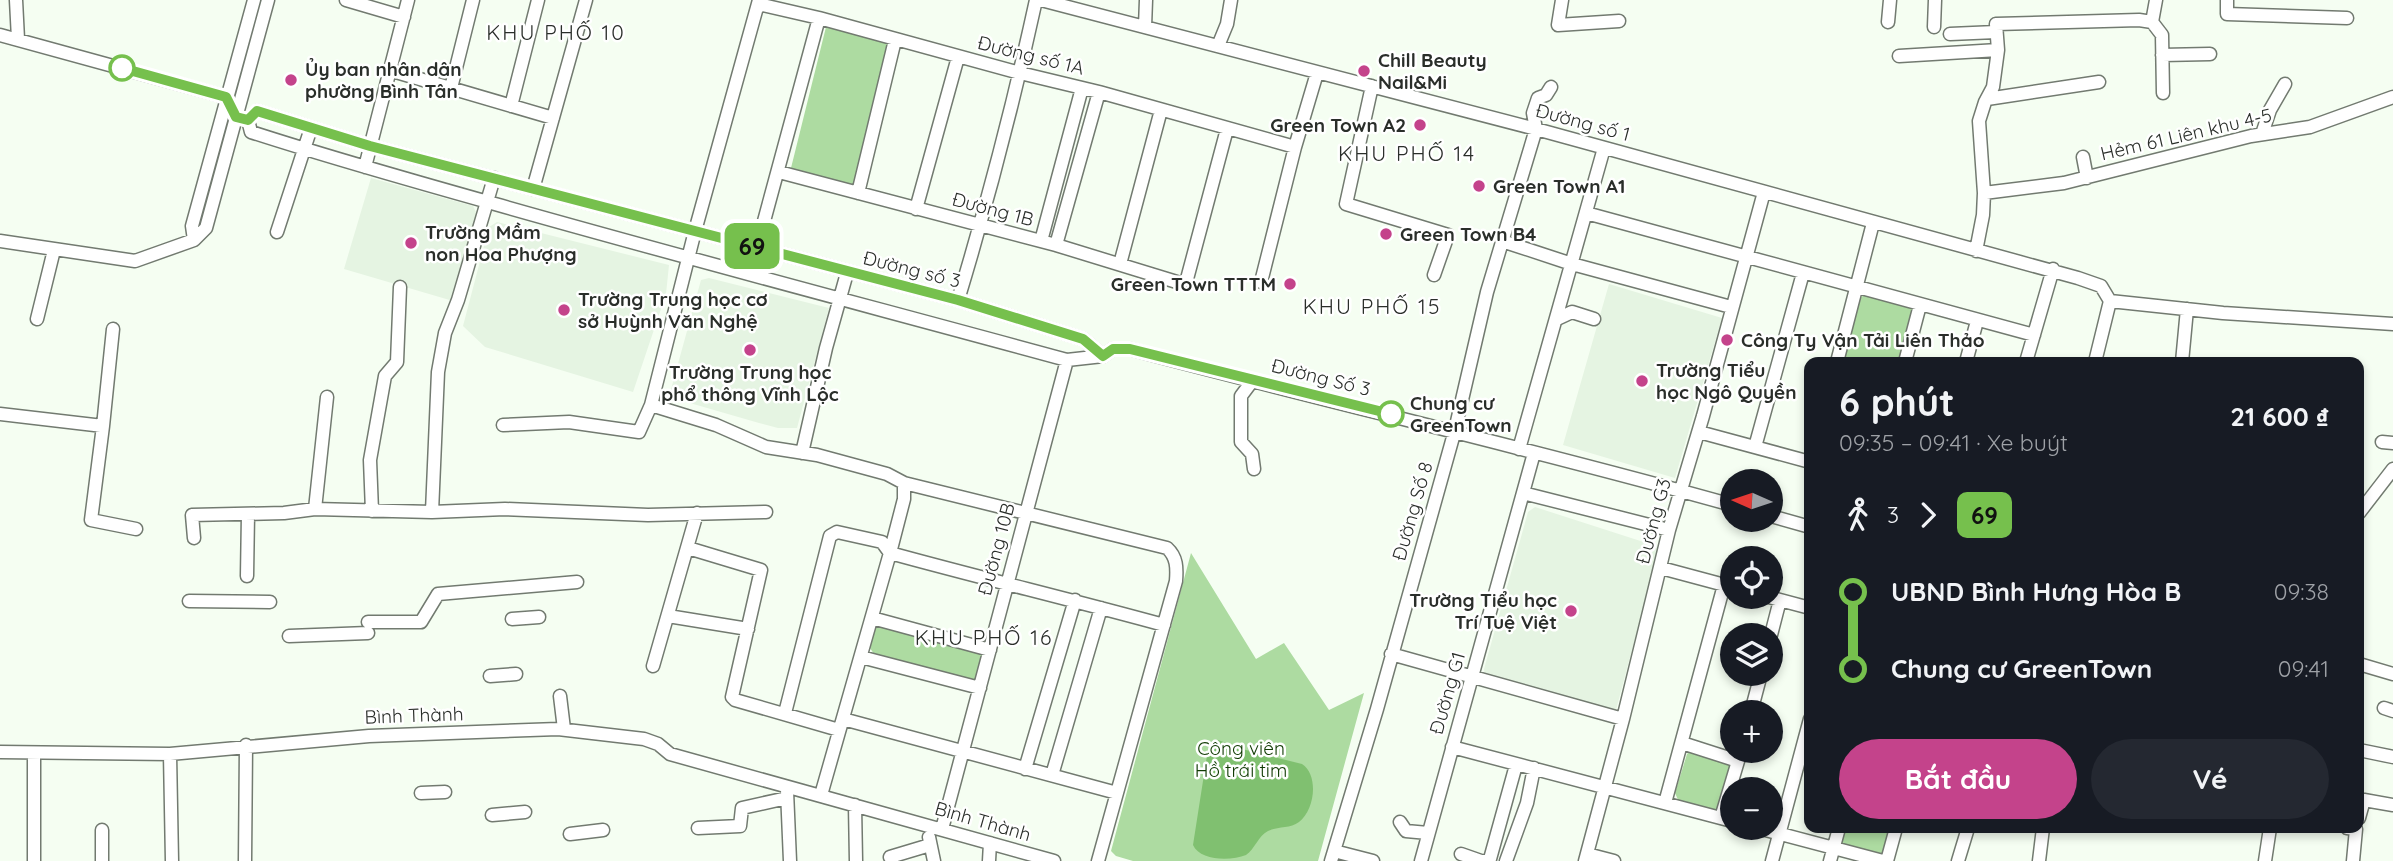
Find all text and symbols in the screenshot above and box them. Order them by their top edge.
district label: KHU PHỐ 10 [486,19,626,45]
street label: Đường số 1A [975,30,1087,80]
place label: Chill Beauty Nail&Mi [1378,48,1487,94]
unlabelled marker [109,55,135,81]
place label: Ủy ban nhân dân phường Bình Tân [305,57,462,103]
marker: Chill Beauty Nail&Mi [1356,63,1372,79]
marker: Ủy ban nhân dân phường Bình Tân [283,72,299,88]
street label: Đường số 1 [1533,98,1633,146]
street label: Hẻm 61 Liên khu 4-5 [2098,103,2274,165]
place label: Green Town A2 [1270,113,1406,137]
marker: Green Town A2 [1412,117,1428,133]
district label: KHU PHỐ 14 [1338,140,1476,166]
place label: Green Town A1 [1493,174,1625,198]
marker: Green Town A1 [1471,178,1487,194]
street label: Đường 1B [950,187,1036,231]
place label: Trường Mầm non Hoa Phượng [425,220,577,266]
place label: Green Town B4 [1400,222,1536,246]
line badge: 69 [720,223,784,269]
marker: Green Town B4 [1378,226,1394,242]
text: 69 [739,231,765,261]
marker: Trường Mầm non Hoa Phượng [403,235,419,251]
street label: Đường số 3 [861,245,963,293]
place label: Green Town TTTM [1111,272,1276,296]
marker: Green Town TTTM [1282,276,1298,292]
place label: Trường Trung học cơ sở Huỳnh Văn Nghệ [578,287,768,333]
district label: KHU PHỐ 15 [1303,293,1441,319]
marker: Trường Trung học cơ sở Huỳnh Văn Nghệ [556,302,572,318]
place label: Công Ty Vận Tải Liên Thảo [1741,328,1985,352]
marker: Công Ty Vận Tải Liên Thảo [1719,332,1735,348]
marker: Trường Trung học phổ thông Vĩnh Lộc [742,342,758,358]
street label: Đường Số 3 [1269,353,1373,401]
place label: Trường Tiểu học Ngô Quyền [1656,358,1797,404]
place label: Trường Trung học phổ thông Vĩnh Lộc [661,360,839,406]
marker: Trường Tiểu học Ngô Quyền [1634,373,1650,389]
text: 6 phút [1839,378,1955,426]
place label: Chung cư GreenTown [1410,391,1512,437]
text: 21 600 ₫ [2230,400,2329,433]
marker: Chung cư GreenTown [1378,401,1404,427]
text: 09:35 – 09:41 · Xe buýt [1839,428,2068,457]
street label: Đường Số 8 [1386,459,1438,563]
north arrow [1720,469,1783,532]
map controls [1720,469,1783,840]
street label: Đường G3 [1630,476,1676,566]
icon: walk [1839,496,1877,534]
icon: forward [1909,496,1947,534]
street label: Đường 10B [972,500,1020,598]
text: 3 [1887,500,1899,529]
text: 69 [1971,500,1998,530]
button: locate [1720,546,1783,609]
text: UBND Bình Hưng Hòa B [1891,575,2181,608]
text: 09:38 [2274,577,2329,606]
place label: Trường Tiểu học Trí Tuệ Việt [1409,588,1557,634]
marker: Trường Tiểu học Trí Tuệ Việt [1563,603,1579,619]
button: layers [1720,623,1783,686]
district label: KHU PHỐ 16 [915,624,1053,650]
street label: Đường G1 [1424,649,1470,737]
text: Chung cư GreenTown [1891,652,2152,685]
text: 09:41 [2278,654,2329,683]
button: + [1720,700,1783,763]
street label: Bình Thành [364,701,464,729]
park label: Công viên Hồ trái tim [1195,736,1287,782]
button: Bắt đầu [1839,739,2077,819]
button: Vé [2091,739,2329,819]
button: − [1720,777,1783,840]
street label: Bình Thành [932,796,1034,846]

